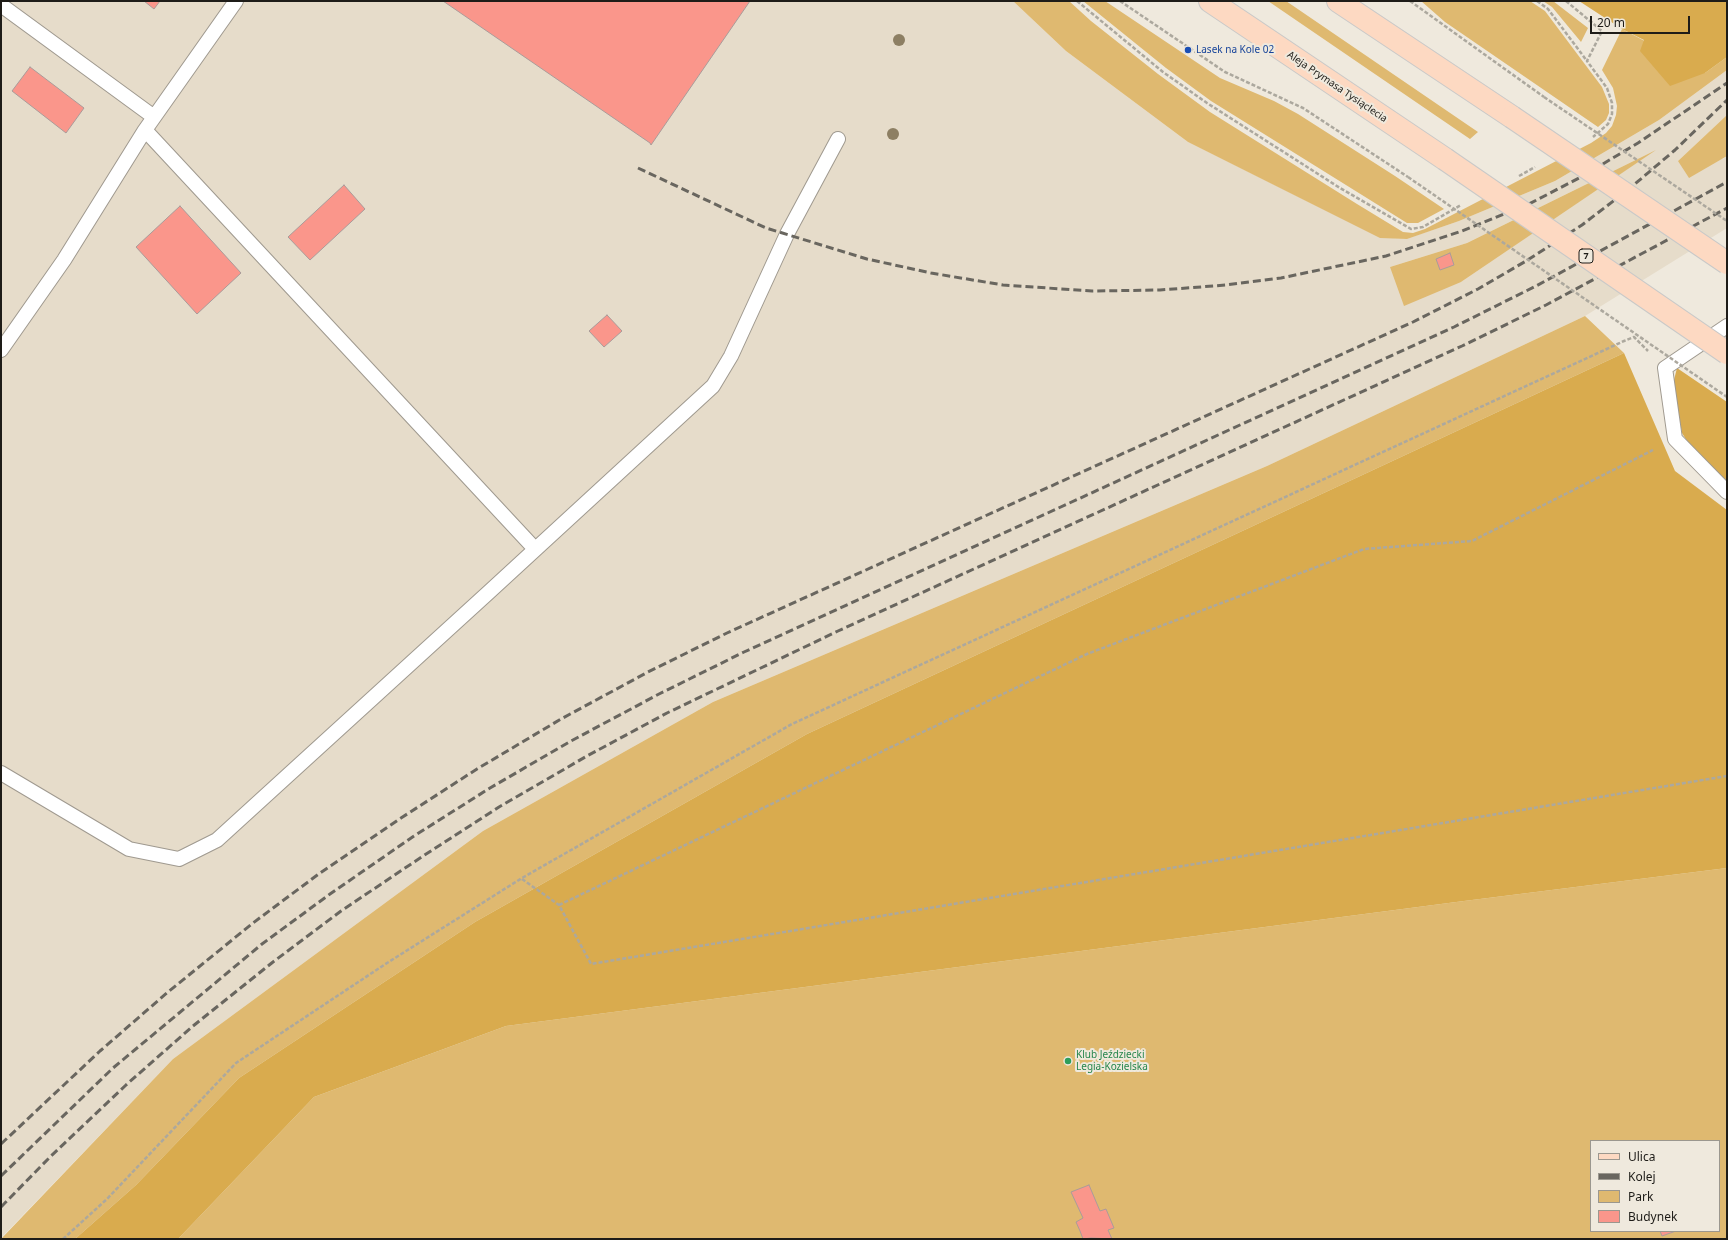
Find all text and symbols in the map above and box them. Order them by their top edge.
scale bar [1592,8,1692,34]
text: 20 m [1597,14,1625,31]
place label: Lasek na Kole 02 [1196,44,1274,56]
marker: Lasek na Kole 02 [1183,45,1193,55]
street label: Aleja Prymasa Tysiąclecia [1285,49,1389,125]
road number: 7 [1579,249,1593,263]
place label: Klub Jeździecki Legia-Kozielska [1076,1049,1148,1072]
marker: Klub Jeździecki Legia-Kozielska [1063,1056,1073,1066]
legend [1590,1140,1720,1232]
text: Ulica [1628,1148,1655,1165]
text: Kolej [1628,1168,1656,1185]
text: Park [1628,1188,1653,1205]
text: Budynek [1628,1208,1677,1225]

